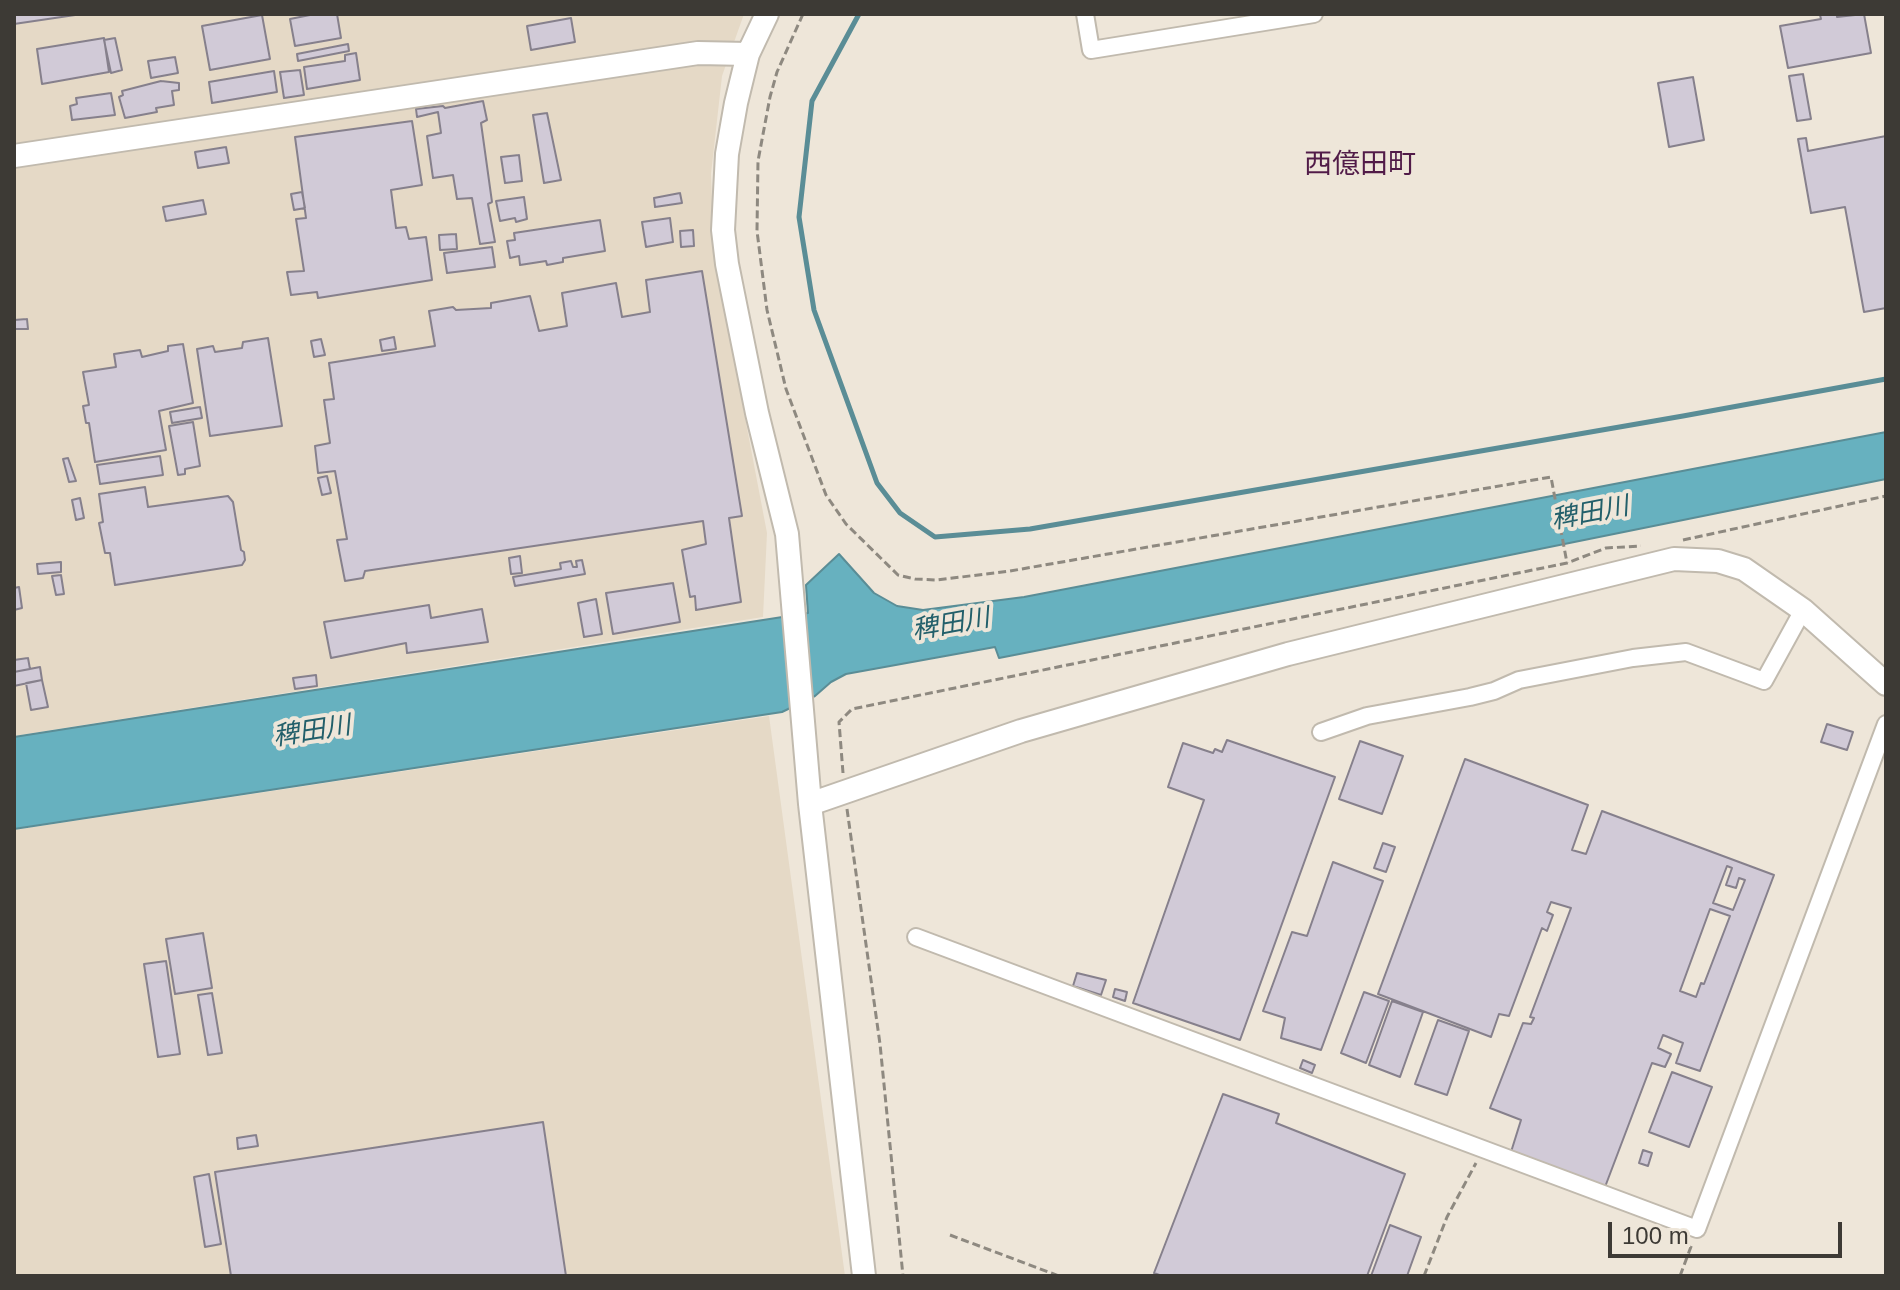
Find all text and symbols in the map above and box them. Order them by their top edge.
district label: 西億田町 [1304,148,1416,182]
water label: 稗田川 [1549,491,1631,537]
water label: 稗田川 [910,603,992,647]
water label: 稗田川 [271,710,353,754]
scale bar [1612,1206,1846,1256]
text: 100 m [1622,1222,1689,1249]

